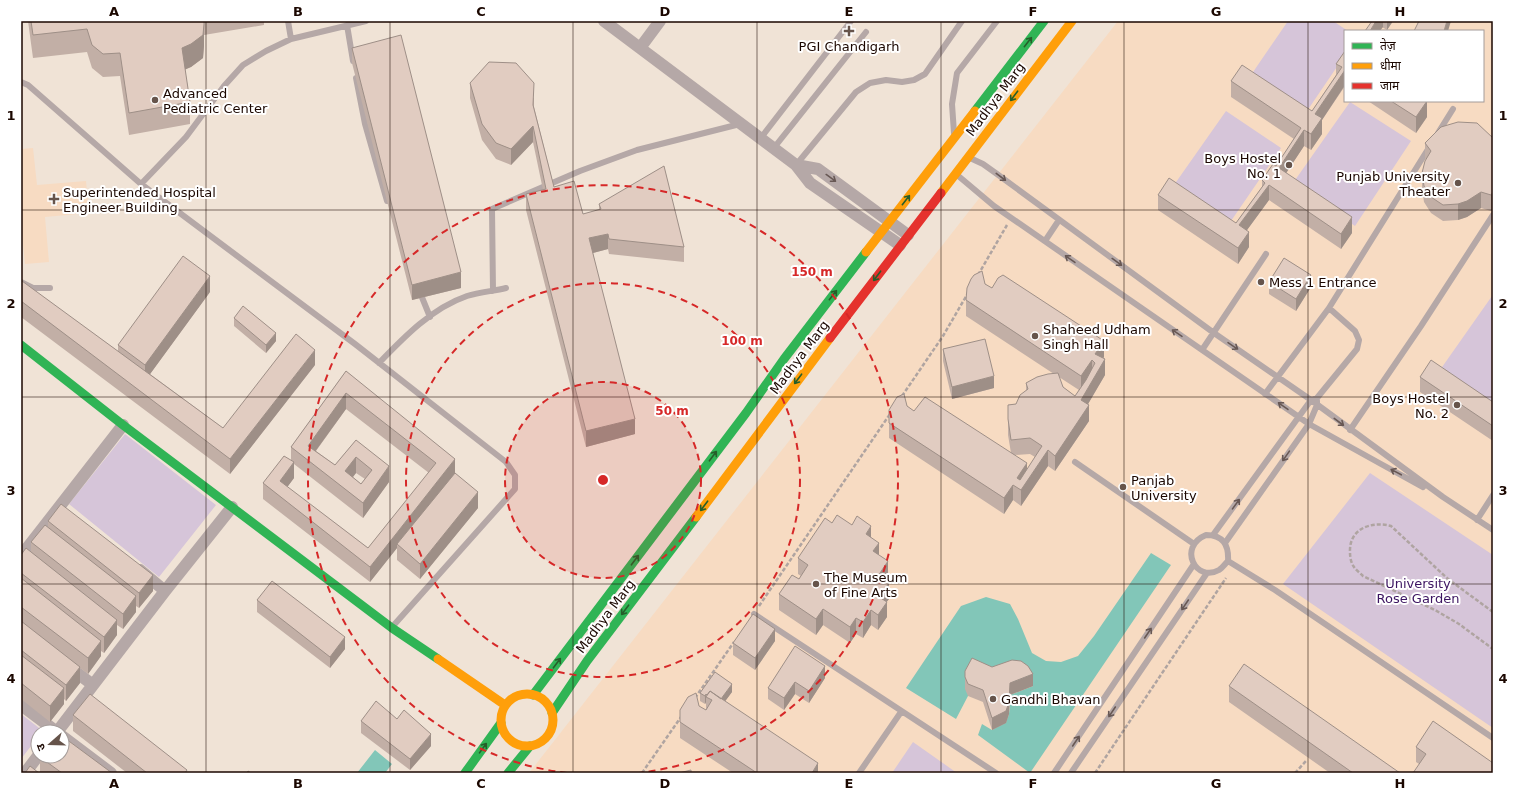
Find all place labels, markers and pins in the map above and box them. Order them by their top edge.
marker: PGI Chandigarh [843,25,855,37]
place label: PGI Chandigarh [799,39,899,54]
place label: Advanced Pediatric Center [163,86,268,116]
marker: Advanced Pediatric Center [150,95,160,105]
place label: Boys Hostel No. 1 [1204,151,1281,181]
marker: Boys Hostel No. 1 [1284,160,1294,170]
place label: Punjab University Theater [1336,169,1451,199]
marker: Punjab University Theater [1453,178,1463,188]
place label: Superintended Hospital Engineer Building [63,185,216,215]
marker: Superintended Hospital Engineer Building [48,193,60,205]
place label: Mess 1 Entrance [1269,275,1377,290]
marker: Mess 1 Entrance [1256,277,1266,287]
place label: Shaheed Udham Singh Hall [1043,322,1151,352]
marker: Shaheed Udham Singh Hall [1030,331,1040,341]
place label: Boys Hostel No. 2 [1372,391,1449,421]
marker: Boys Hostel No. 2 [1452,400,1462,410]
centre of rings [596,473,610,487]
place label: Panjab University [1131,473,1197,503]
marker: Panjab University [1118,482,1128,492]
place label: The Museum of Fine Arts [823,570,907,600]
marker: The Museum of Fine Arts [811,579,821,589]
place label: Gandhi Bhavan [1001,692,1101,707]
marker: Gandhi Bhavan [988,694,998,704]

